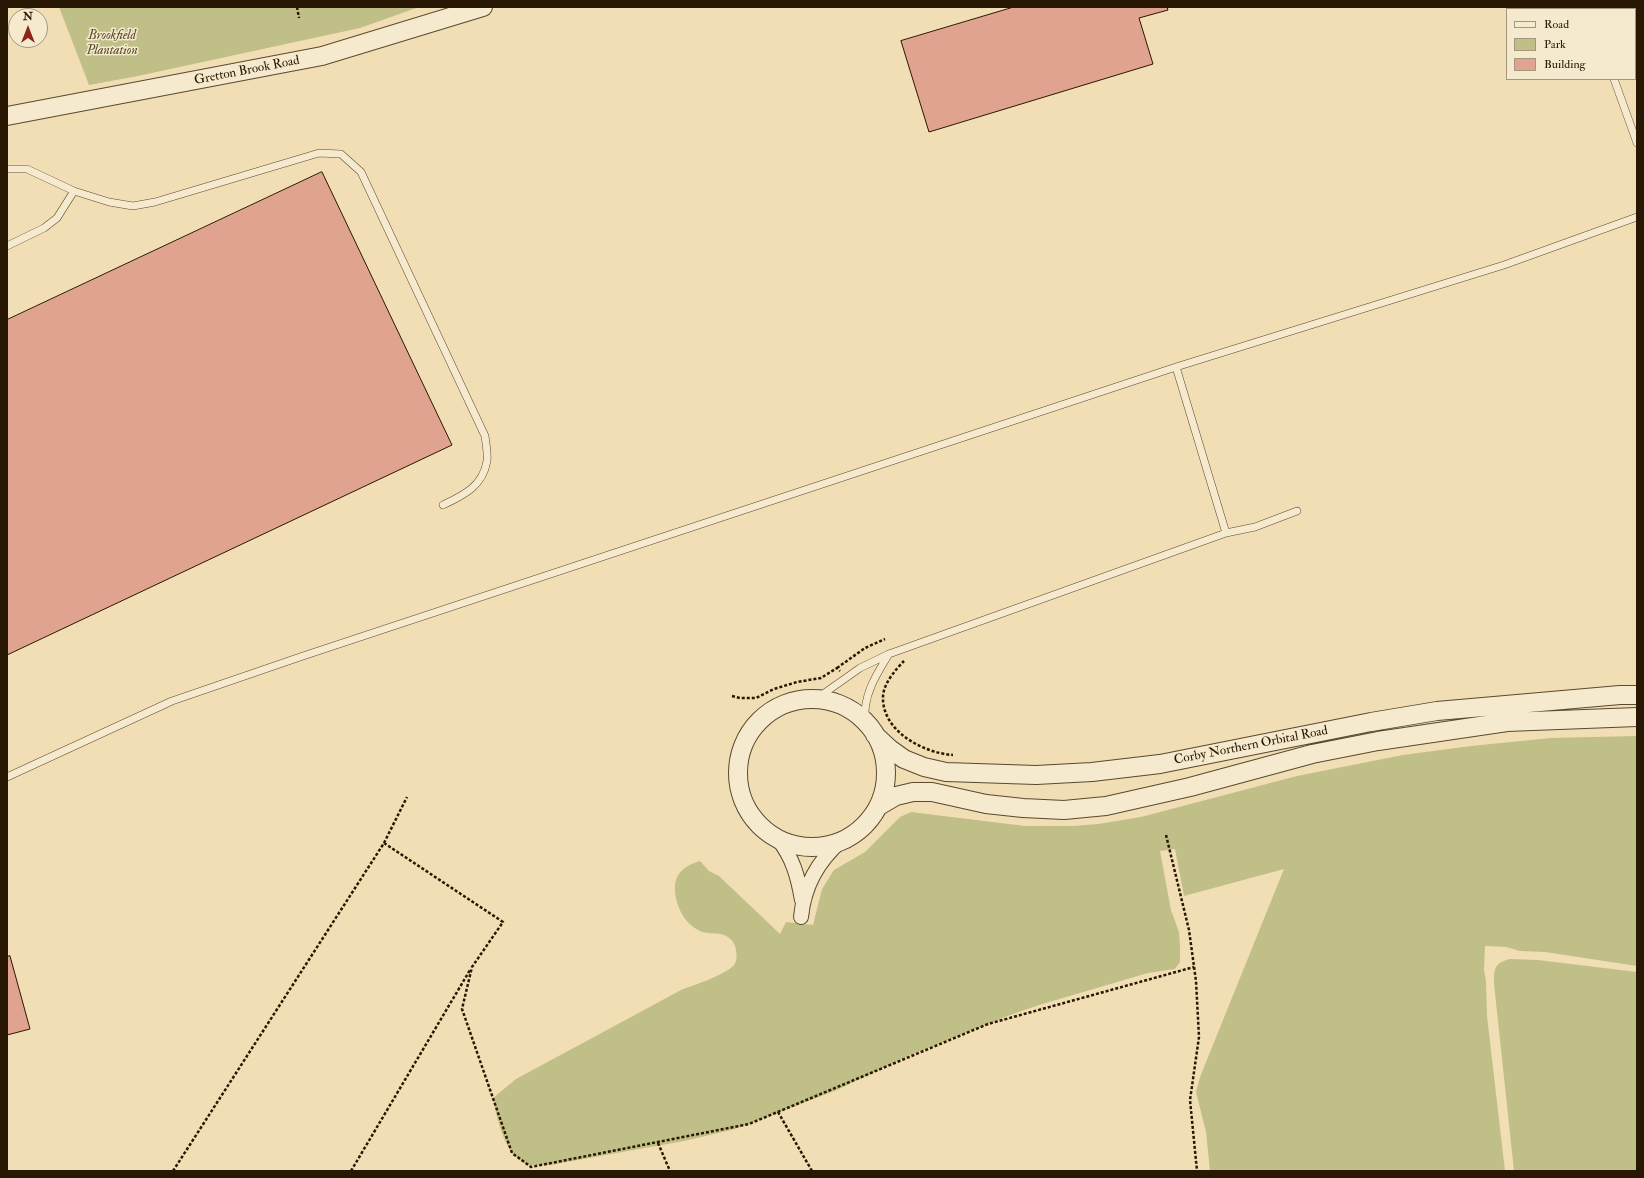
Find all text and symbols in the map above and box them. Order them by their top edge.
north arrow [8,8,48,48]
legend [1506,8,1636,80]
text: N [23,10,33,23]
text: Road [1544,17,1569,32]
park label: Brookfield Plantation [86,28,138,59]
text: Park [1544,37,1566,52]
street label: Gretton Brook Road [193,53,301,89]
text: Building [1544,57,1585,72]
street label: Corby Northern Orbital Road [1173,723,1329,769]

